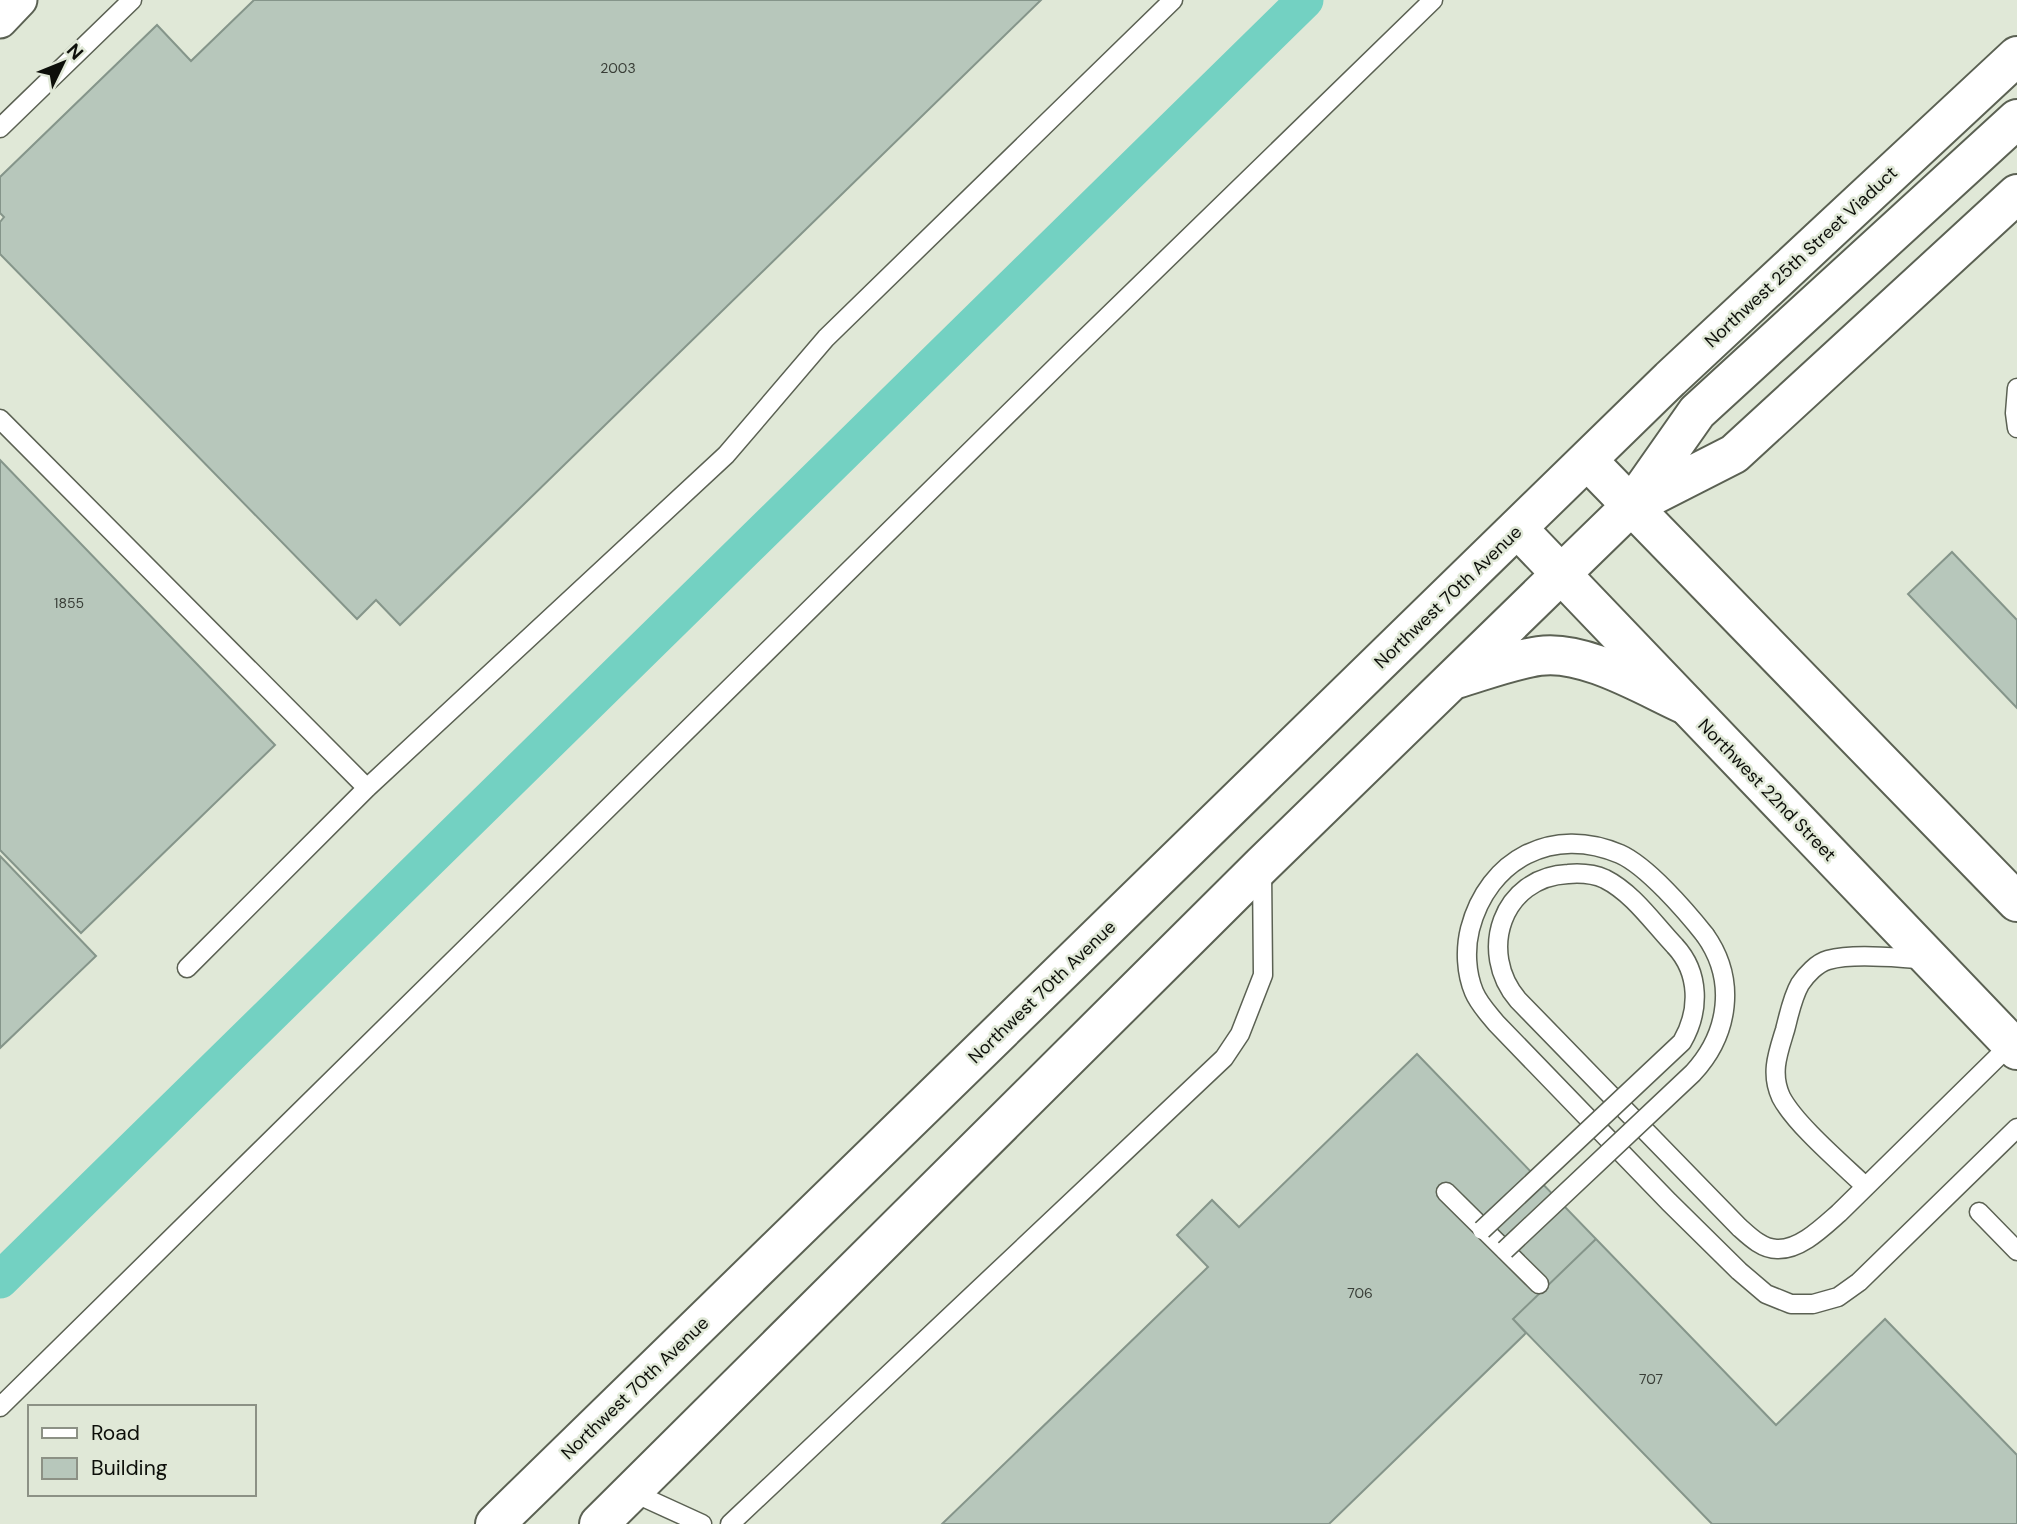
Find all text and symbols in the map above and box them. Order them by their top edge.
north arrow [28,28,98,98]
text: N [61,38,89,65]
house number: 2003 [600,59,636,77]
street label: Northwest 25th Street Viaduct [1699,161,1903,353]
street label: Northwest 70th Avenue [1369,520,1527,674]
house number: 1855 [54,594,84,612]
street label: Northwest 22nd Street [1693,714,1841,866]
street label: Northwest 70th Avenue [963,915,1121,1069]
house number: 706 [1347,1284,1373,1302]
street label: Northwest 70th Avenue [556,1311,714,1465]
house number: 707 [1639,1370,1663,1388]
legend [28,1405,256,1496]
text: Road [91,1419,140,1447]
text: Building [91,1454,168,1482]

